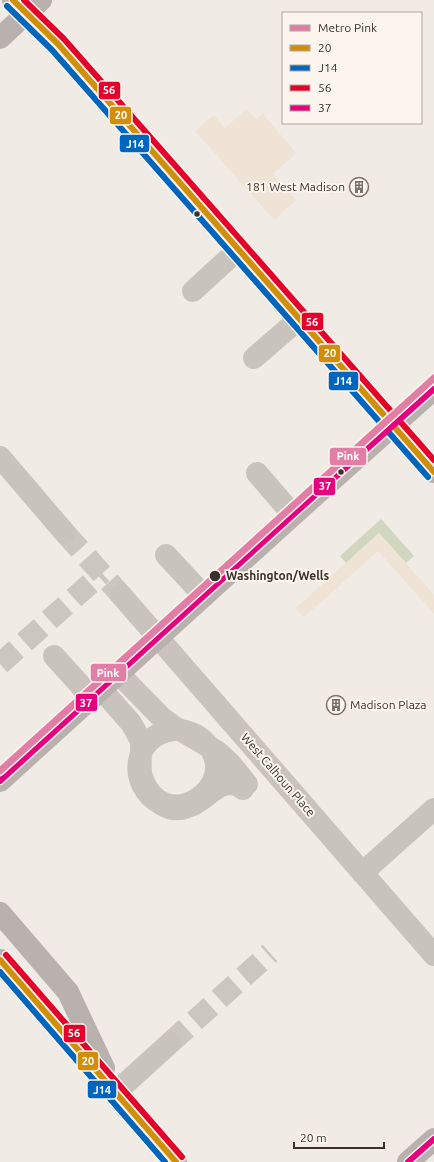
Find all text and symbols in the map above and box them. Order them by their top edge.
legend [282,12,422,124]
text: Metro Pink [318,21,377,34]
text: 20 [318,41,332,54]
text: J14 [318,61,338,74]
line badge: 56 [98,81,121,100]
text: 56 [318,81,332,94]
text: 56 [103,84,115,96]
text: 37 [318,101,332,114]
line badge: 20 [109,106,132,125]
text: 20 [115,109,127,121]
line badge: J14 [119,134,150,153]
text: J14 [126,138,144,150]
building icon: 181 West Madison [348,176,370,198]
place label: 181 West Madison [246,180,345,193]
unlabelled marker [192,209,202,219]
line badge: 56 [301,312,324,331]
text: 56 [306,316,318,328]
line badge: 20 [318,344,341,363]
text: 20 [324,347,336,359]
line badge: J14 [328,371,359,391]
text: J14 [334,375,352,387]
line badge: Pink [329,447,367,466]
text: Pink [337,450,360,462]
unlabelled marker [336,467,346,477]
line badge: 37 [313,477,336,496]
text: 37 [319,480,331,492]
marker: Washington/Wells [208,569,222,583]
place label: Washington/Wells [226,569,329,582]
line badge: Pink [90,663,127,682]
text: Pink [97,667,120,679]
line badge: 37 [75,693,98,712]
building icon: Madison Plaza [325,694,347,716]
text: 37 [80,697,92,709]
place label: Madison Plaza [350,698,427,711]
street label: West Calhoun Place [239,730,318,819]
line badge: 56 [63,1024,86,1043]
text: 56 [68,1027,80,1039]
line badge: 20 [77,1051,99,1071]
text: 20 [82,1055,94,1067]
line badge: J14 [87,1080,117,1099]
text: J14 [93,1084,111,1096]
scale bar [294,1124,384,1150]
text: 20 m [300,1131,327,1144]

